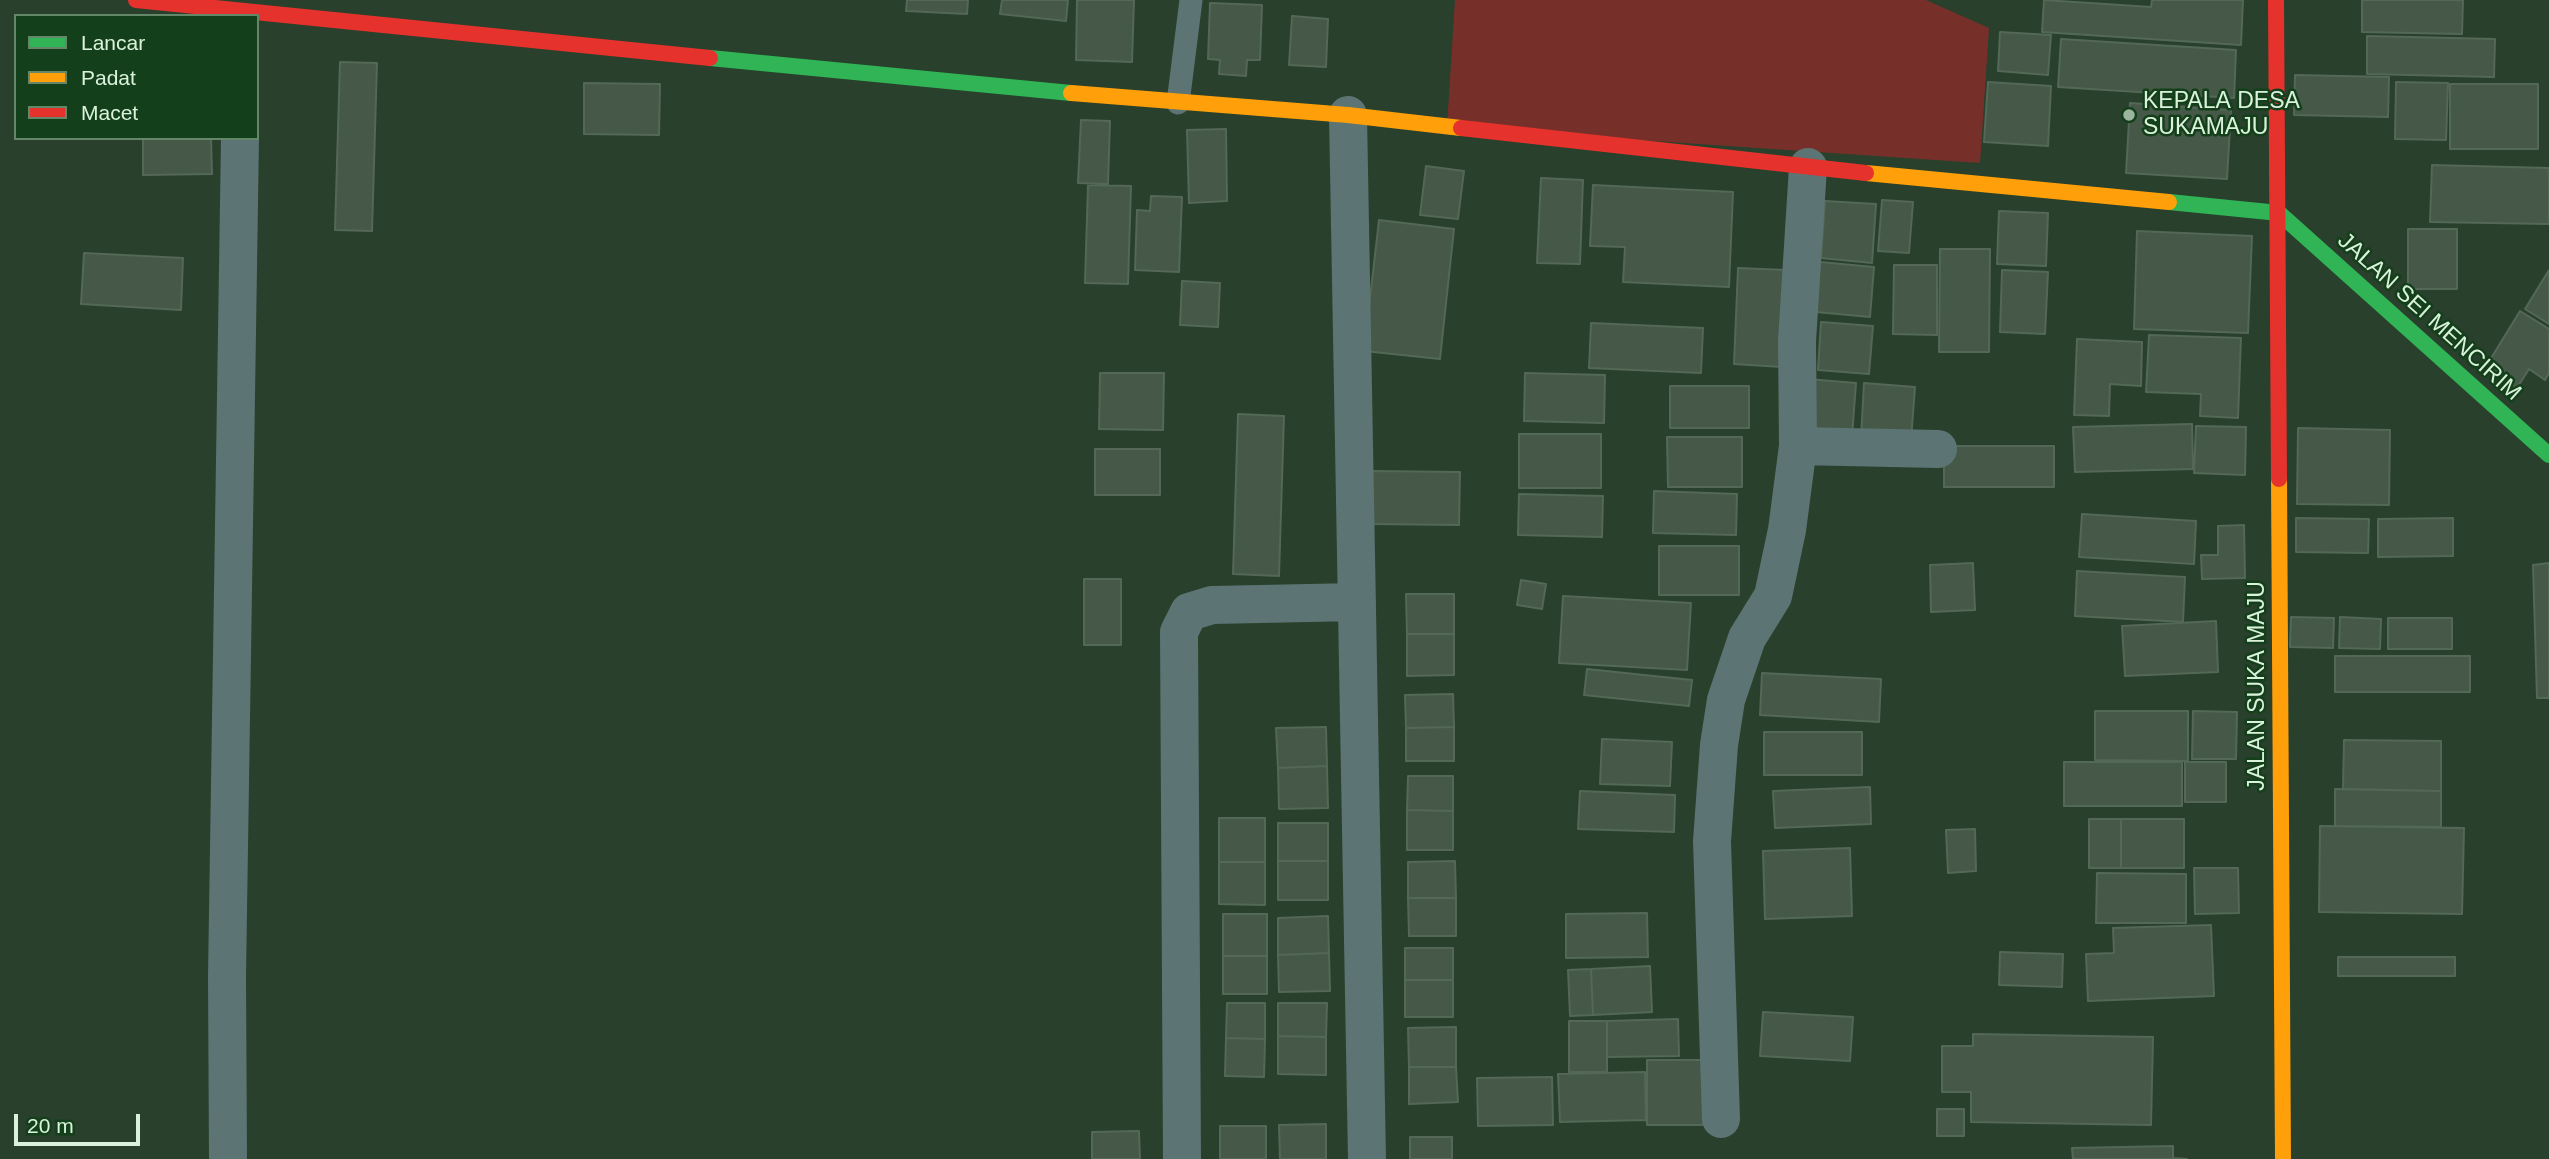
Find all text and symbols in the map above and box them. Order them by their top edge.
legend [14,14,259,140]
text: Lancar [81,31,145,54]
text: Padat [81,66,136,89]
place label: KEPALA DESA SUKAMAJU [2143,88,2300,142]
text: Macet [81,101,138,124]
marker: KEPALA DESA SUKAMAJU [2121,107,2137,123]
street label: JALAN SEI MENCIRIM [2331,227,2527,407]
street label: JALAN SUKA MAJU [2244,581,2272,791]
scale bar [18,1100,144,1144]
text: 20 m [27,1114,74,1137]

